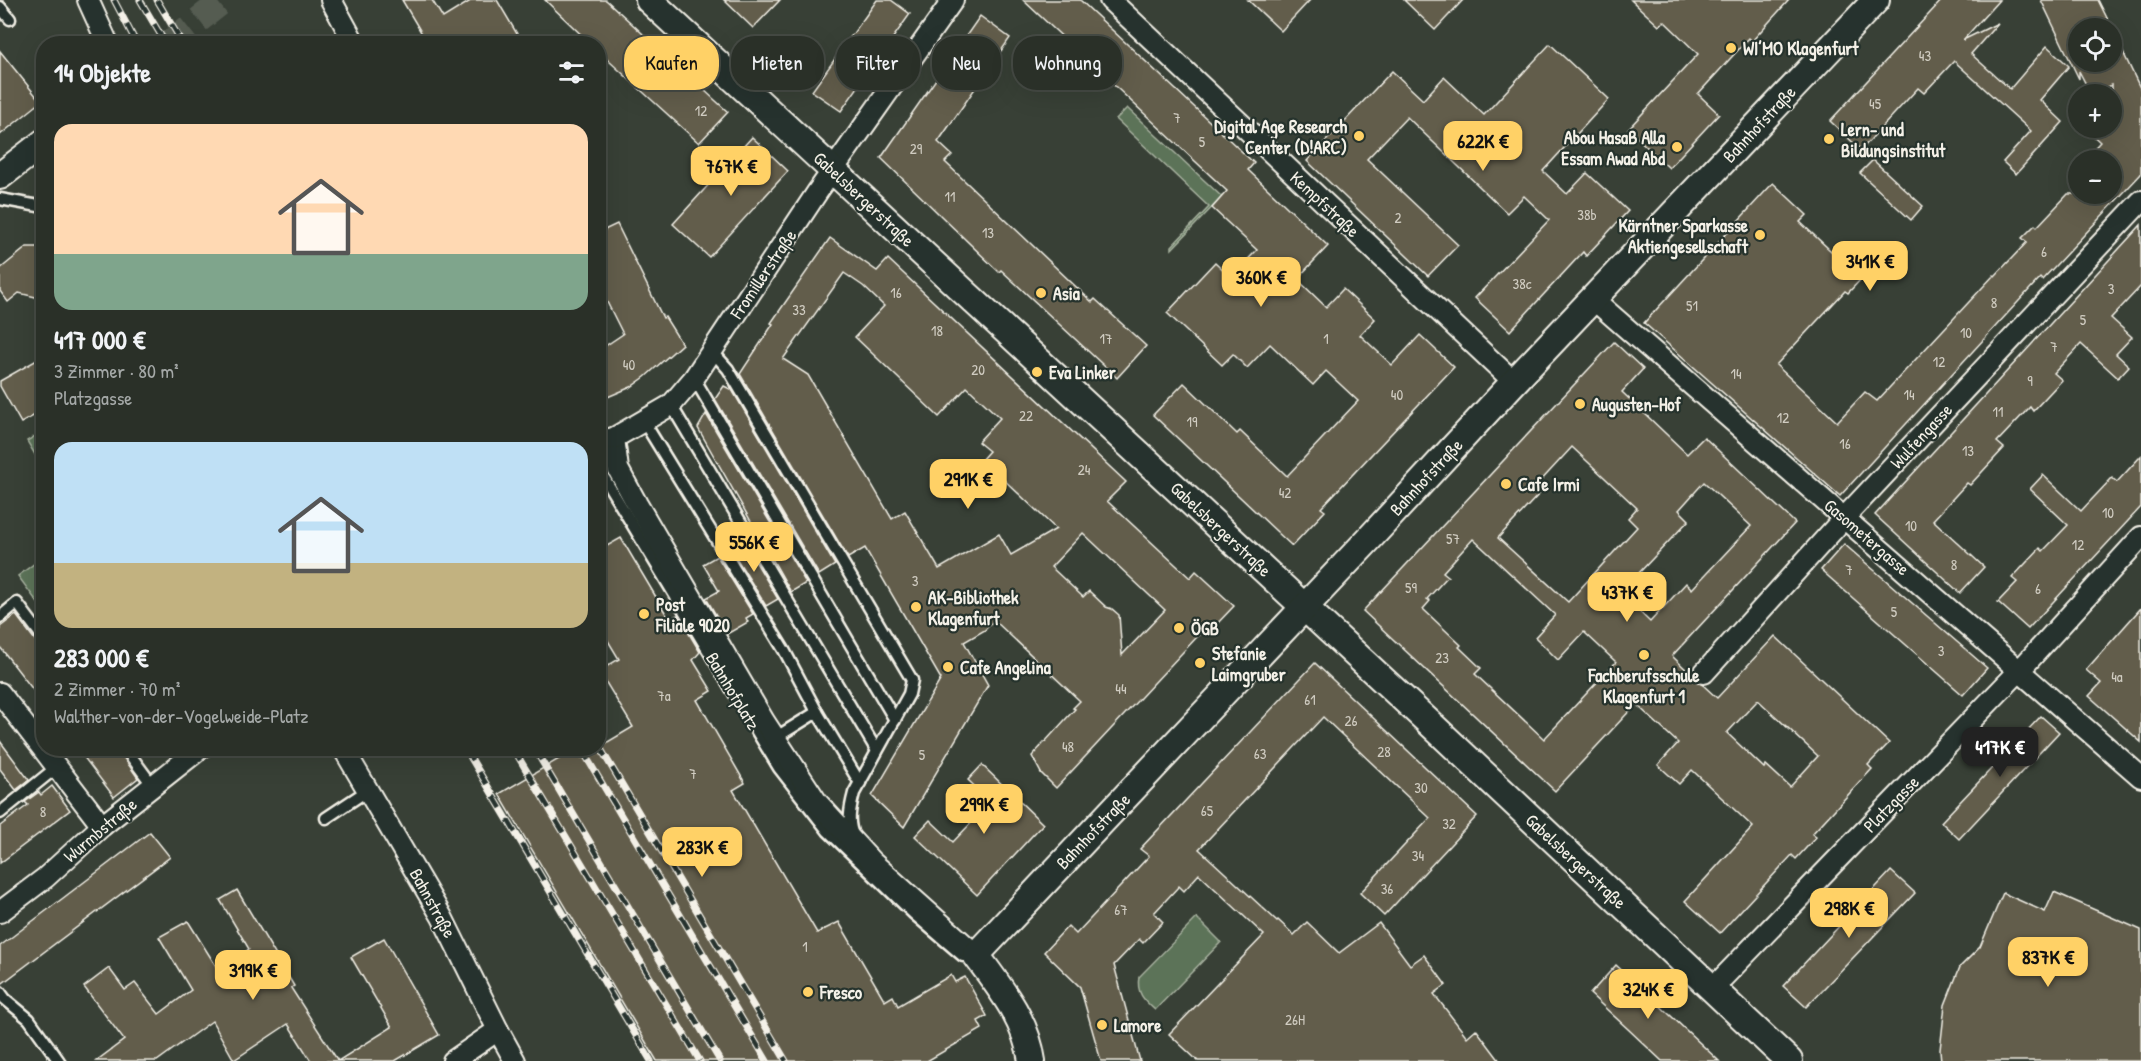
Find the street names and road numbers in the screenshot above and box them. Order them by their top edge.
street label: Bahnhofstraße [1717,80,1801,168]
street label: Gabelsbergerstraße [808,146,920,252]
street label: Kempfstraße [1285,165,1365,243]
street label: Fromillerstraße [723,224,802,324]
street label: Wulfengasse [1884,398,1958,474]
street label: Bahnhofstraße [1384,433,1468,521]
street label: Gabelsbergerstraße [1165,476,1277,582]
street label: Gasometergasse [1819,493,1915,581]
street label: Bahnhofplatz [700,647,766,735]
street label: Platzgasse [1858,770,1924,838]
street label: Bahnhofstraße [1050,787,1136,875]
street label: Wurmbstraße [58,792,142,868]
street label: Gabelsbergerstraße [1520,808,1632,914]
street label: Bahnstraße [404,864,462,942]

